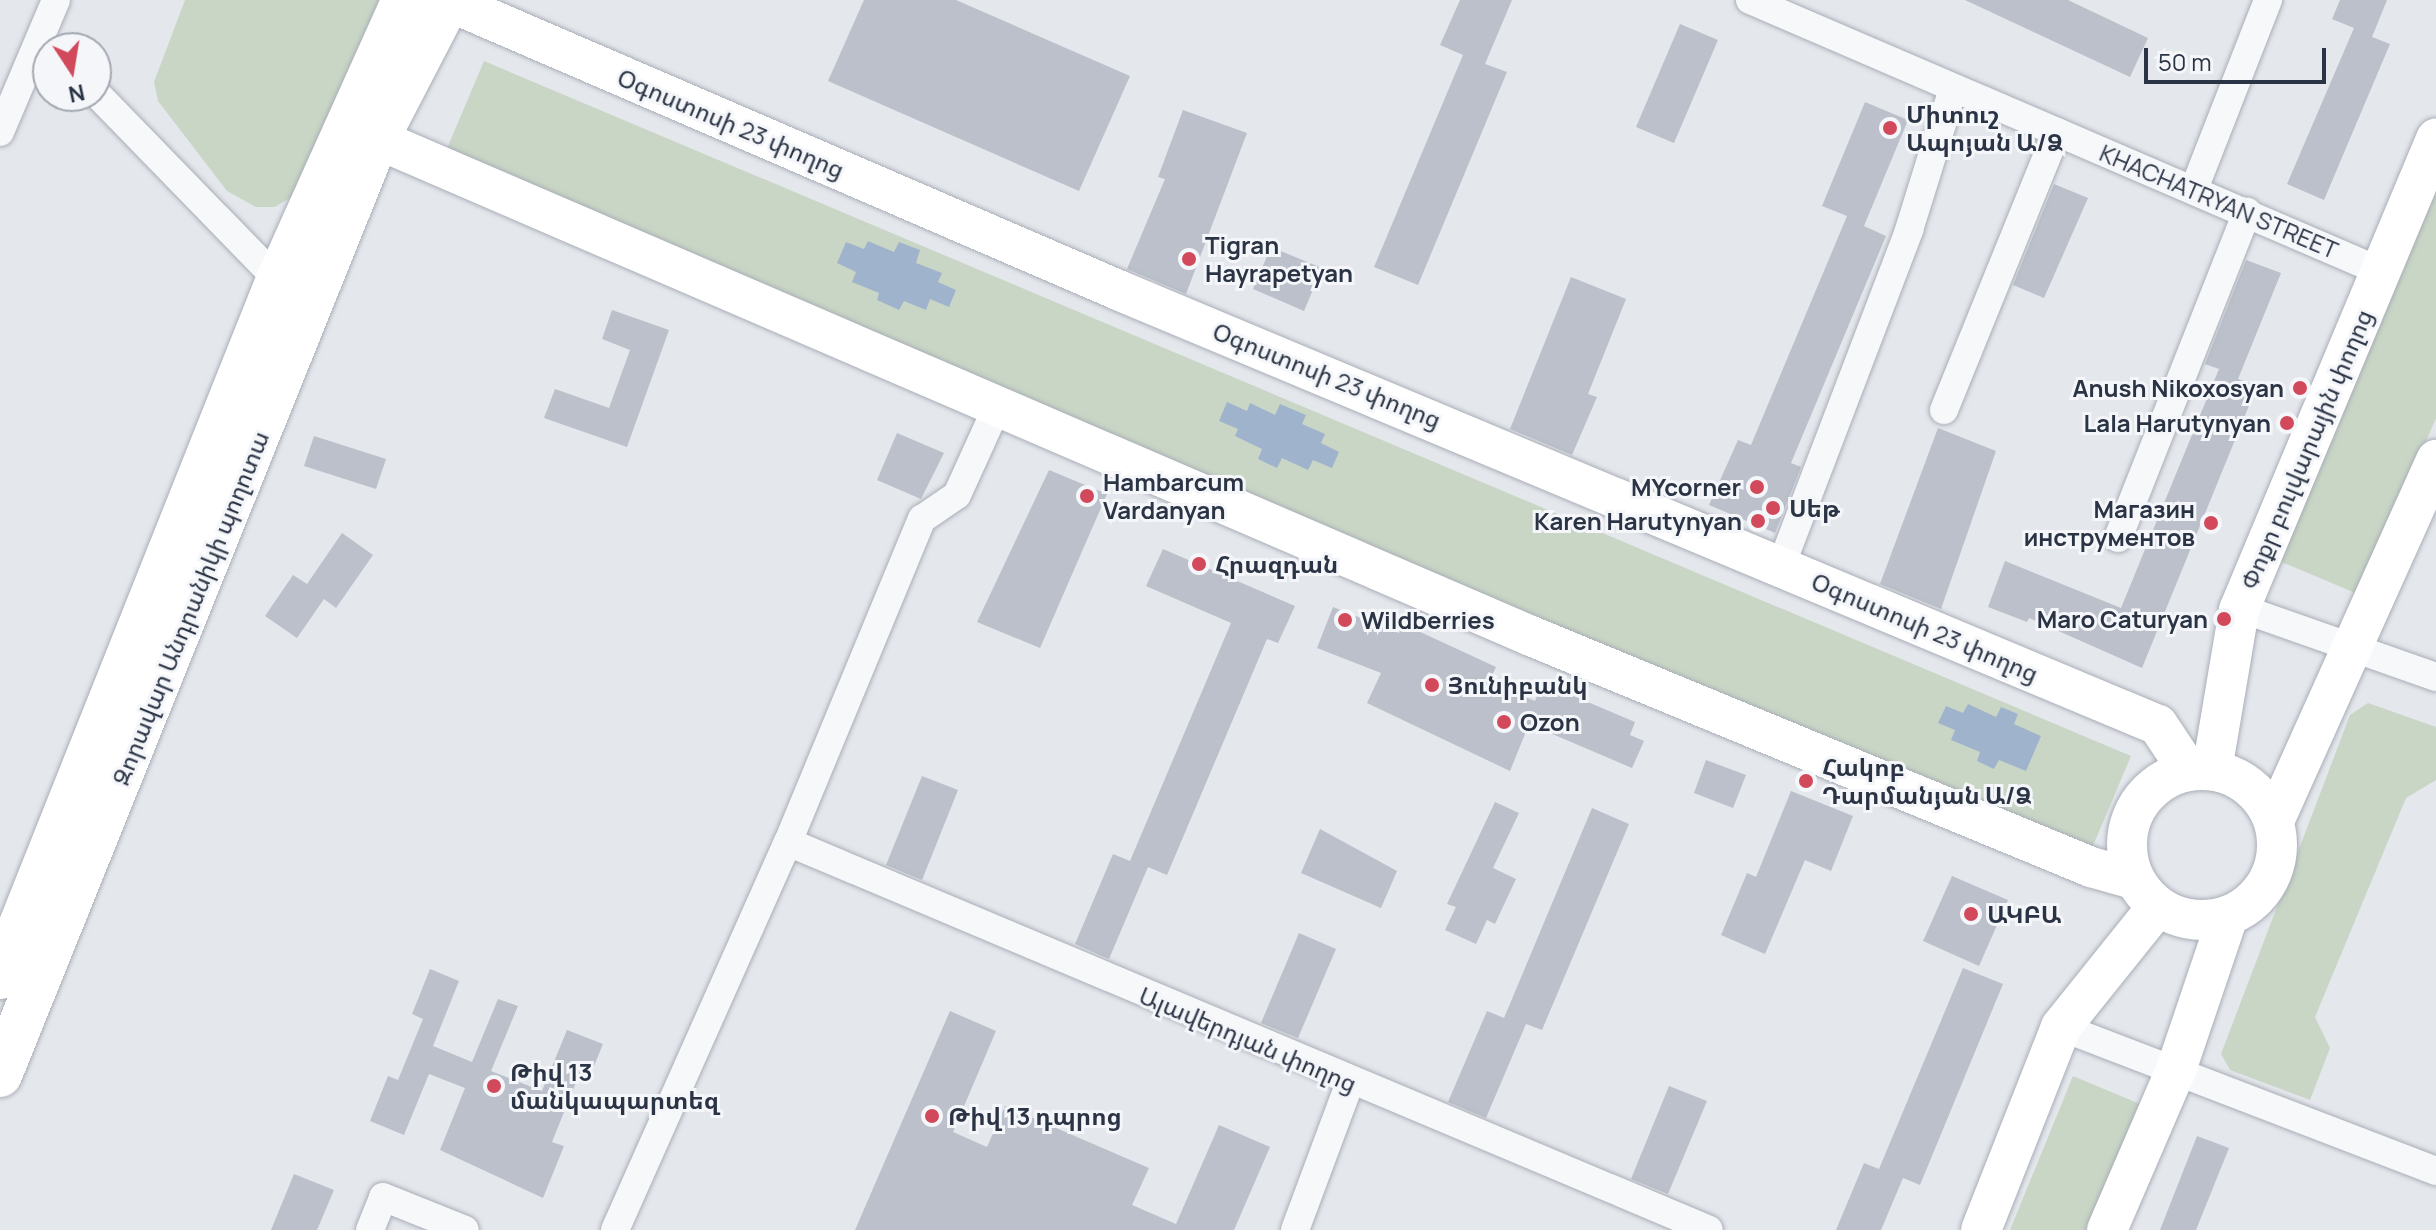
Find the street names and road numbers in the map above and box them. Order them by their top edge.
street label: Օգոստոսի 23 փողոց [613,62,849,184]
street label: KHACHATRYAN STREET [2096,138,2342,264]
street label: Փոքր բուլվարային փողոց [2234,305,2378,593]
street label: Օգոստոսի 23 փողոց [1209,316,1445,434]
street label: Զորավար Անդրանիկի պողոտա [106,427,274,789]
street label: Օգոստոսի 23 փողոց [1807,566,2043,688]
street label: Ալավերդյան փողոց [1135,980,1361,1098]

